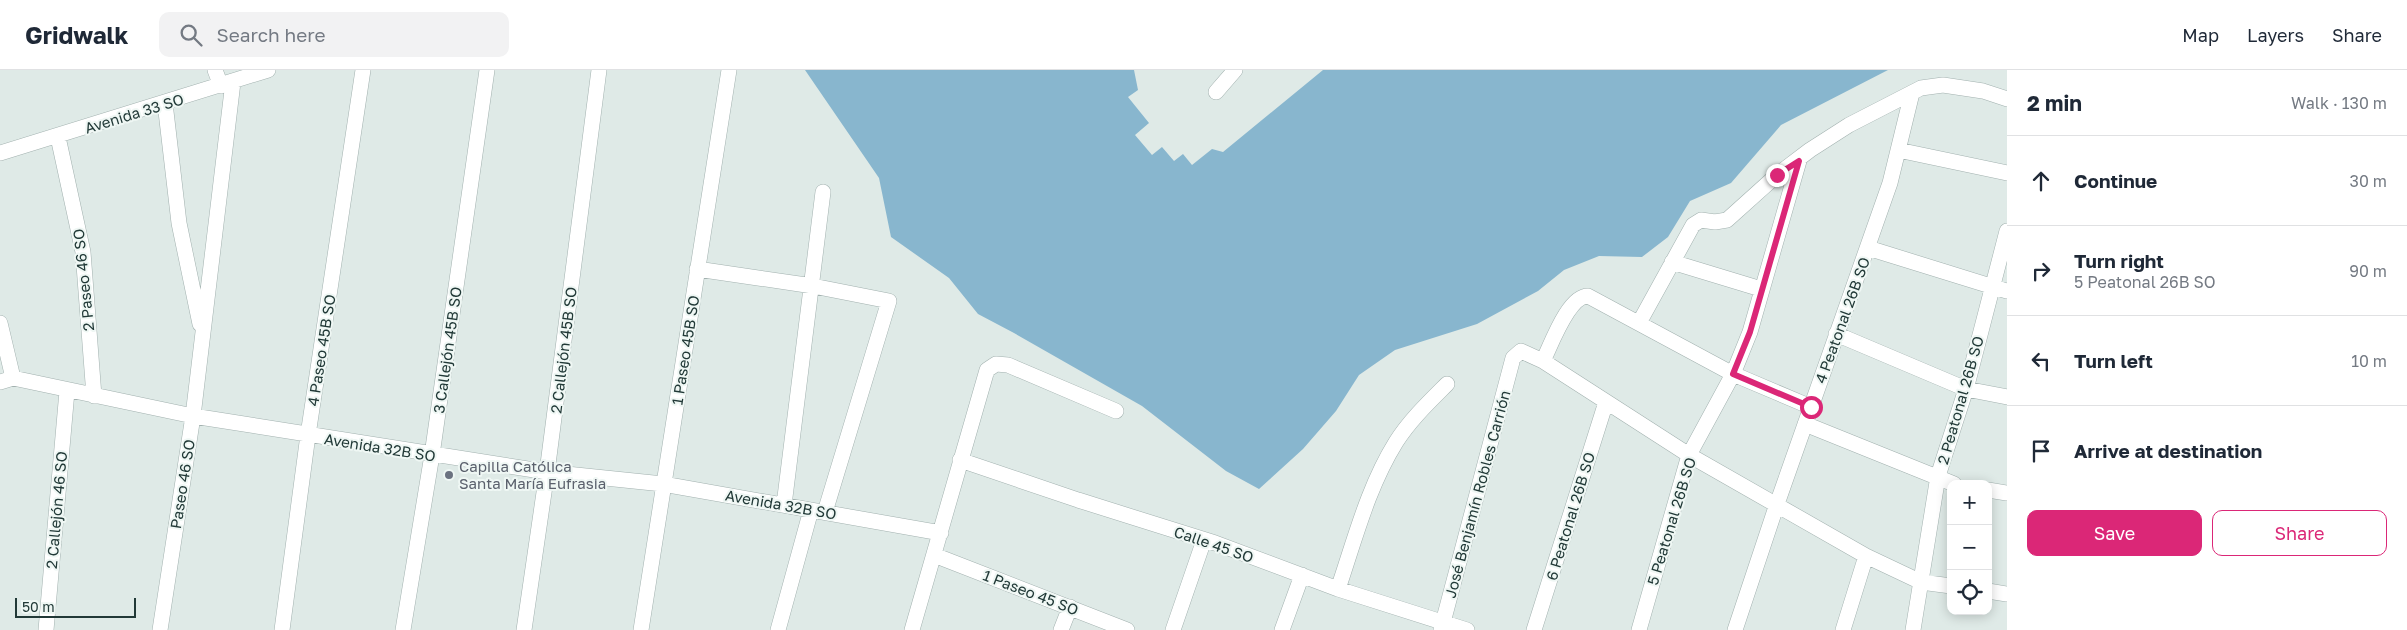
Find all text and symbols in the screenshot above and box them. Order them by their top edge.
search box [159,12,509,57]
text: Gridwalk [25,20,129,49]
icon: search [177,21,205,49]
text: Search here [217,23,325,46]
text: Map [2182,24,2219,46]
text: Layers [2247,24,2304,46]
text: Share [2332,24,2382,46]
street label: Avenida 33 SO [82,89,186,137]
text: 2 min [2027,90,2082,116]
text: Walk · 130 m [2291,93,2387,113]
route end [1766,164,1789,187]
icon: ahead [2027,167,2055,195]
text: Continue [2074,169,2157,192]
text: 30 m [2350,171,2387,191]
street label: 2 Paseo 46 SO [69,228,97,332]
text: Turn right [2074,249,2164,272]
street label: 4 Peatonal 26B SO [1811,254,1873,386]
icon: right [2027,257,2055,285]
text: 90 m [2349,261,2387,281]
text: 5 Peatonal 26B SO [2074,272,2216,292]
street label: 3 Callejón 45B SO [429,286,465,414]
street label: 2 Callejón 45B SO [546,286,580,414]
street label: 4 Paseo 45B SO [303,293,339,407]
street label: 1 Paseo 45B SO [667,294,703,406]
street label: 2 Peatonal 26B SO [1933,334,1987,466]
icon: left [2027,347,2055,375]
text: Turn left [2074,349,2153,372]
text: 10 m [2351,351,2387,371]
street label: José Benjamín Robles Carrión [1441,388,1513,600]
route start [1800,396,1823,419]
street label: Avenida 32B SO [323,429,437,465]
icon: arrive [2027,437,2055,465]
street label: Paseo 46 SO [166,438,198,530]
text: Arrive at destination [2074,439,2262,462]
street label: 2 Callejón 46 SO [42,450,70,570]
street label: 6 Peatonal 26B SO [1542,450,1598,582]
street label: 5 Peatonal 26B SO [1643,455,1699,587]
place label: Capilla Católica Santa María Eufrasia [459,457,606,492]
marker: Capilla Católica Santa María Eufrasia [443,469,455,481]
map controls [1947,480,1992,615]
button: + [1947,480,1992,525]
street label: Avenida 32B SO [724,485,838,523]
button: Save [2027,510,2202,556]
button: Share [2212,510,2387,556]
street label: Calle 45 SO [1172,522,1256,566]
button: − [1947,525,1992,570]
street label: 1 Paseo 45 SO [981,566,1081,618]
button: locate [1947,570,1992,615]
scale bar [15,595,136,618]
text: 50 m [22,598,55,615]

